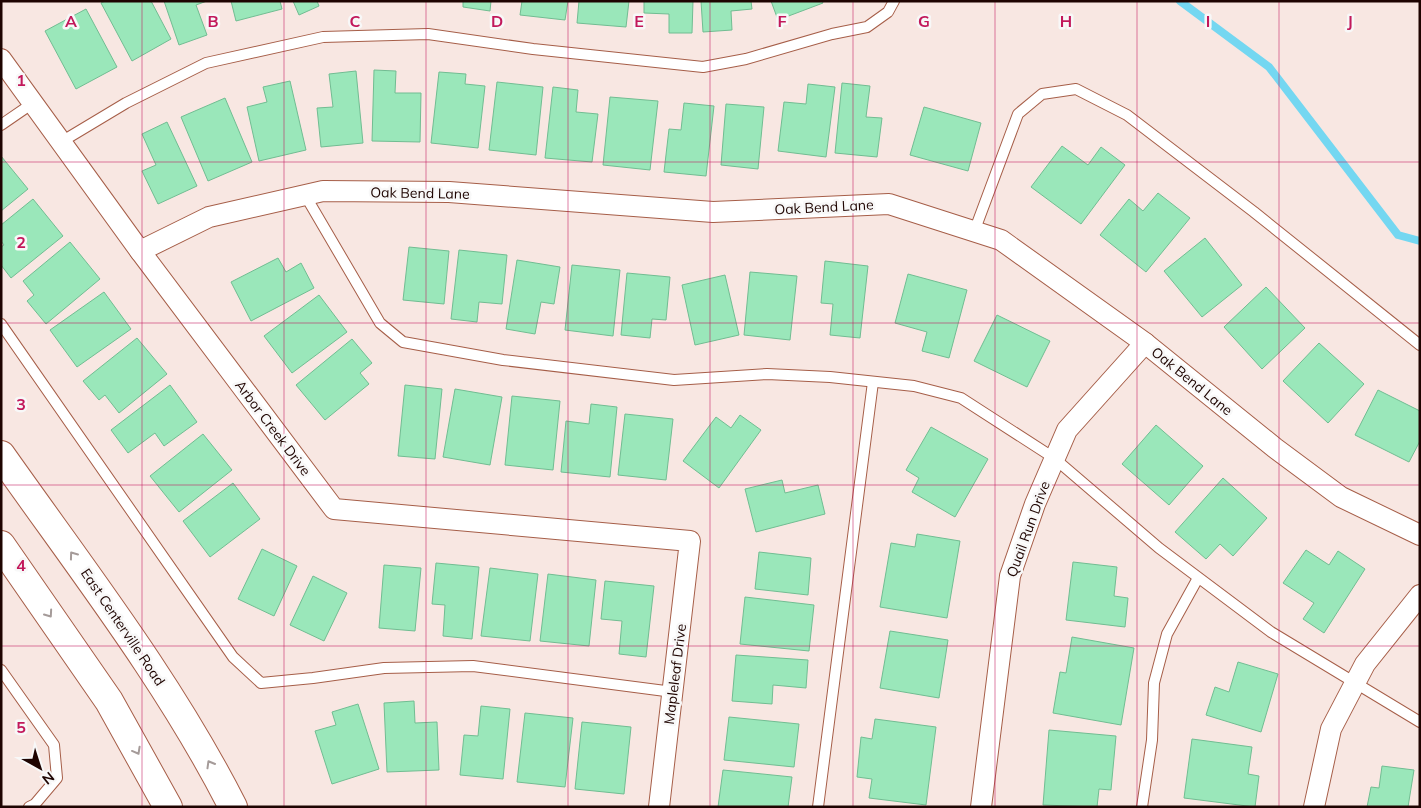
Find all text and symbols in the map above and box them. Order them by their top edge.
text: A [65,11,77,31]
text: B [207,11,219,31]
text: C [350,11,361,31]
text: D [491,11,503,31]
text: E [634,11,644,31]
text: F [777,11,787,31]
text: G [918,11,930,31]
text: H [1060,11,1072,31]
text: I [1206,11,1210,31]
text: J [1347,11,1353,31]
text: 1 [16,70,26,90]
street label: Oak Bend Lane [370,183,470,203]
street label: Oak Bend Lane [774,195,874,219]
text: 2 [16,232,26,252]
street label: Oak Bend Lane [1148,343,1236,419]
street label: Arbor Creek Drive [231,377,315,479]
text: 3 [16,394,26,414]
street label: Quail Run Drive [1002,478,1054,580]
one-way arrow [70,551,79,561]
text: 4 [16,555,26,575]
street label: East Centerville Road [77,565,169,689]
one-way arrow [43,608,52,618]
street label: Mapleleaf Drive [660,623,690,725]
text: 5 [16,717,26,737]
north arrow [15,743,65,793]
one-way arrow [130,745,140,754]
one-way arrow [206,760,216,769]
text: N [38,768,58,788]

